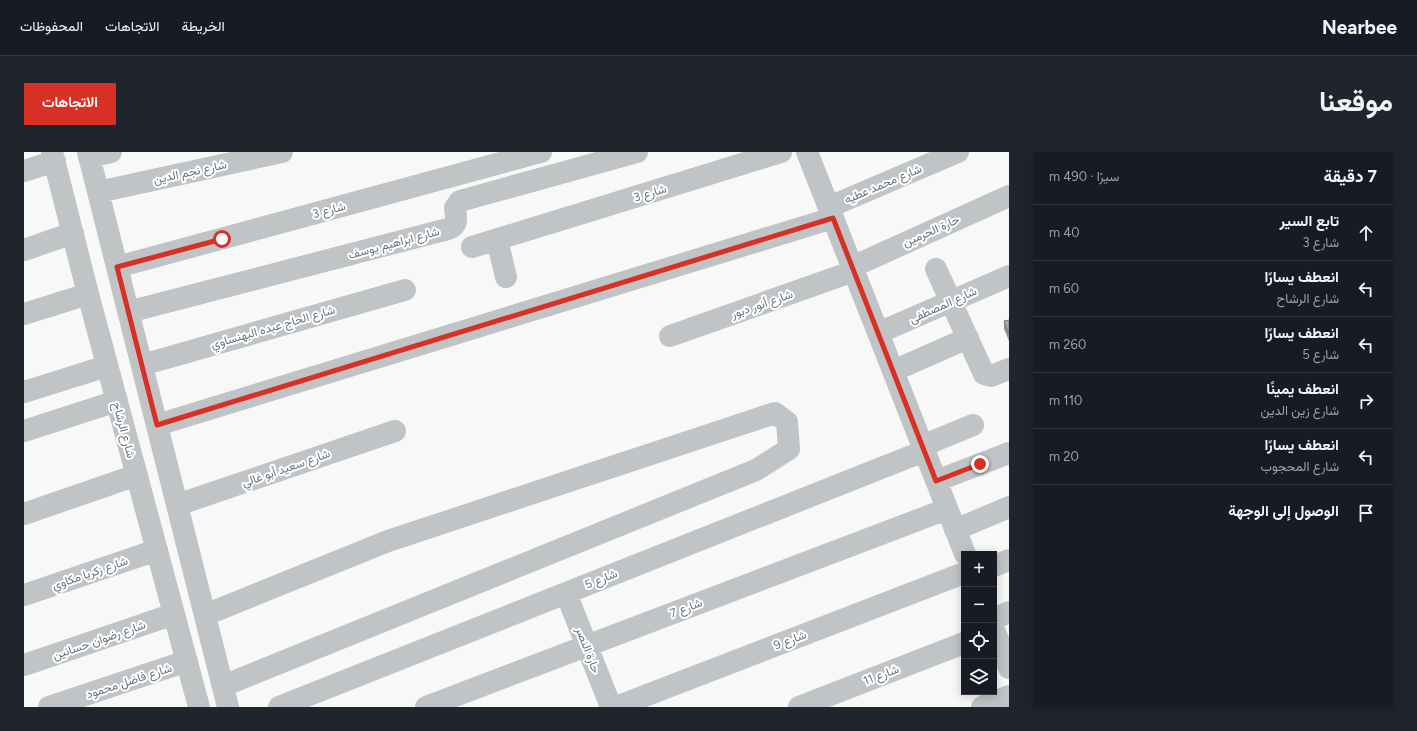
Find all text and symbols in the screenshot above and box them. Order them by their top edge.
text: Nearbee [1322,16,1397,39]
text: المحفوظات [20,18,83,35]
text: الاتجاهات [105,18,159,35]
text: الخريطة [181,18,225,35]
button: الاتجاهات [24,83,116,125]
text: موقعنا [1319,84,1393,118]
street label: شارع نجم الدين [152,157,228,189]
street label: شارع محمد عطيه [842,161,925,208]
text: 7 دقيقة [1323,166,1377,186]
text: سيرًا · 490 m [1049,169,1119,184]
street label: شارع 3 [632,181,669,207]
street label: شارع 3 [311,199,348,223]
street label: حارة الحرمين [900,212,962,251]
text: تابع السير [1279,212,1339,230]
icon: ahead [1355,222,1377,244]
street label: شارع ابراهيم يوسف [347,224,442,264]
text: 40 m [1049,225,1080,240]
route start [213,230,231,248]
text: شارع 3 [1303,235,1339,250]
text: انعطف يسارًا [1264,268,1339,286]
icon: left [1355,278,1377,300]
text: 60 m [1049,281,1079,296]
street label: شارع المصطفى [907,284,980,328]
street label: شارع أنور دبور [728,287,795,323]
text: شارع الرشاح [1277,291,1339,306]
street label: شارع الحاج عبده البهنساوي [209,303,338,354]
text: انعطف يسارًا [1264,324,1339,342]
icon: left [1355,334,1377,356]
text: 260 m [1049,337,1086,352]
text: شارع 5 [1302,347,1339,362]
text: انعطف يمينًا [1266,380,1339,398]
icon: right [1355,390,1377,412]
text: 110 m [1049,393,1082,408]
street label: شارع الرشاح [108,400,138,460]
text: شارع زين الدين [1261,403,1339,418]
text: انعطف يسارًا [1264,436,1339,454]
street label: شارع سعيد أبو غالي [240,446,333,492]
icon: left [1355,446,1377,468]
text: 20 m [1049,449,1079,464]
route end [971,455,989,473]
text: شارع المحجوب [1261,459,1339,474]
text: الوصول إلى الوجهة [1228,502,1339,520]
icon: arrive [1355,502,1377,524]
map controls [961,551,997,695]
button: + [961,551,997,587]
street label: شارع زكريا مكاوي [50,553,131,595]
street label: شارع 5 [583,566,620,594]
button: − [961,587,997,623]
street label: شارع 7 [668,595,705,622]
street label: شارع رضوان حسانين [51,617,148,664]
button: locate [961,623,997,659]
street label: حارة النصر [572,624,603,675]
street label: شارع 9 [772,627,809,654]
button: layers [961,659,997,695]
street label: شارع فاضل محمود [84,661,174,703]
street label: شارع 11 [861,662,902,690]

